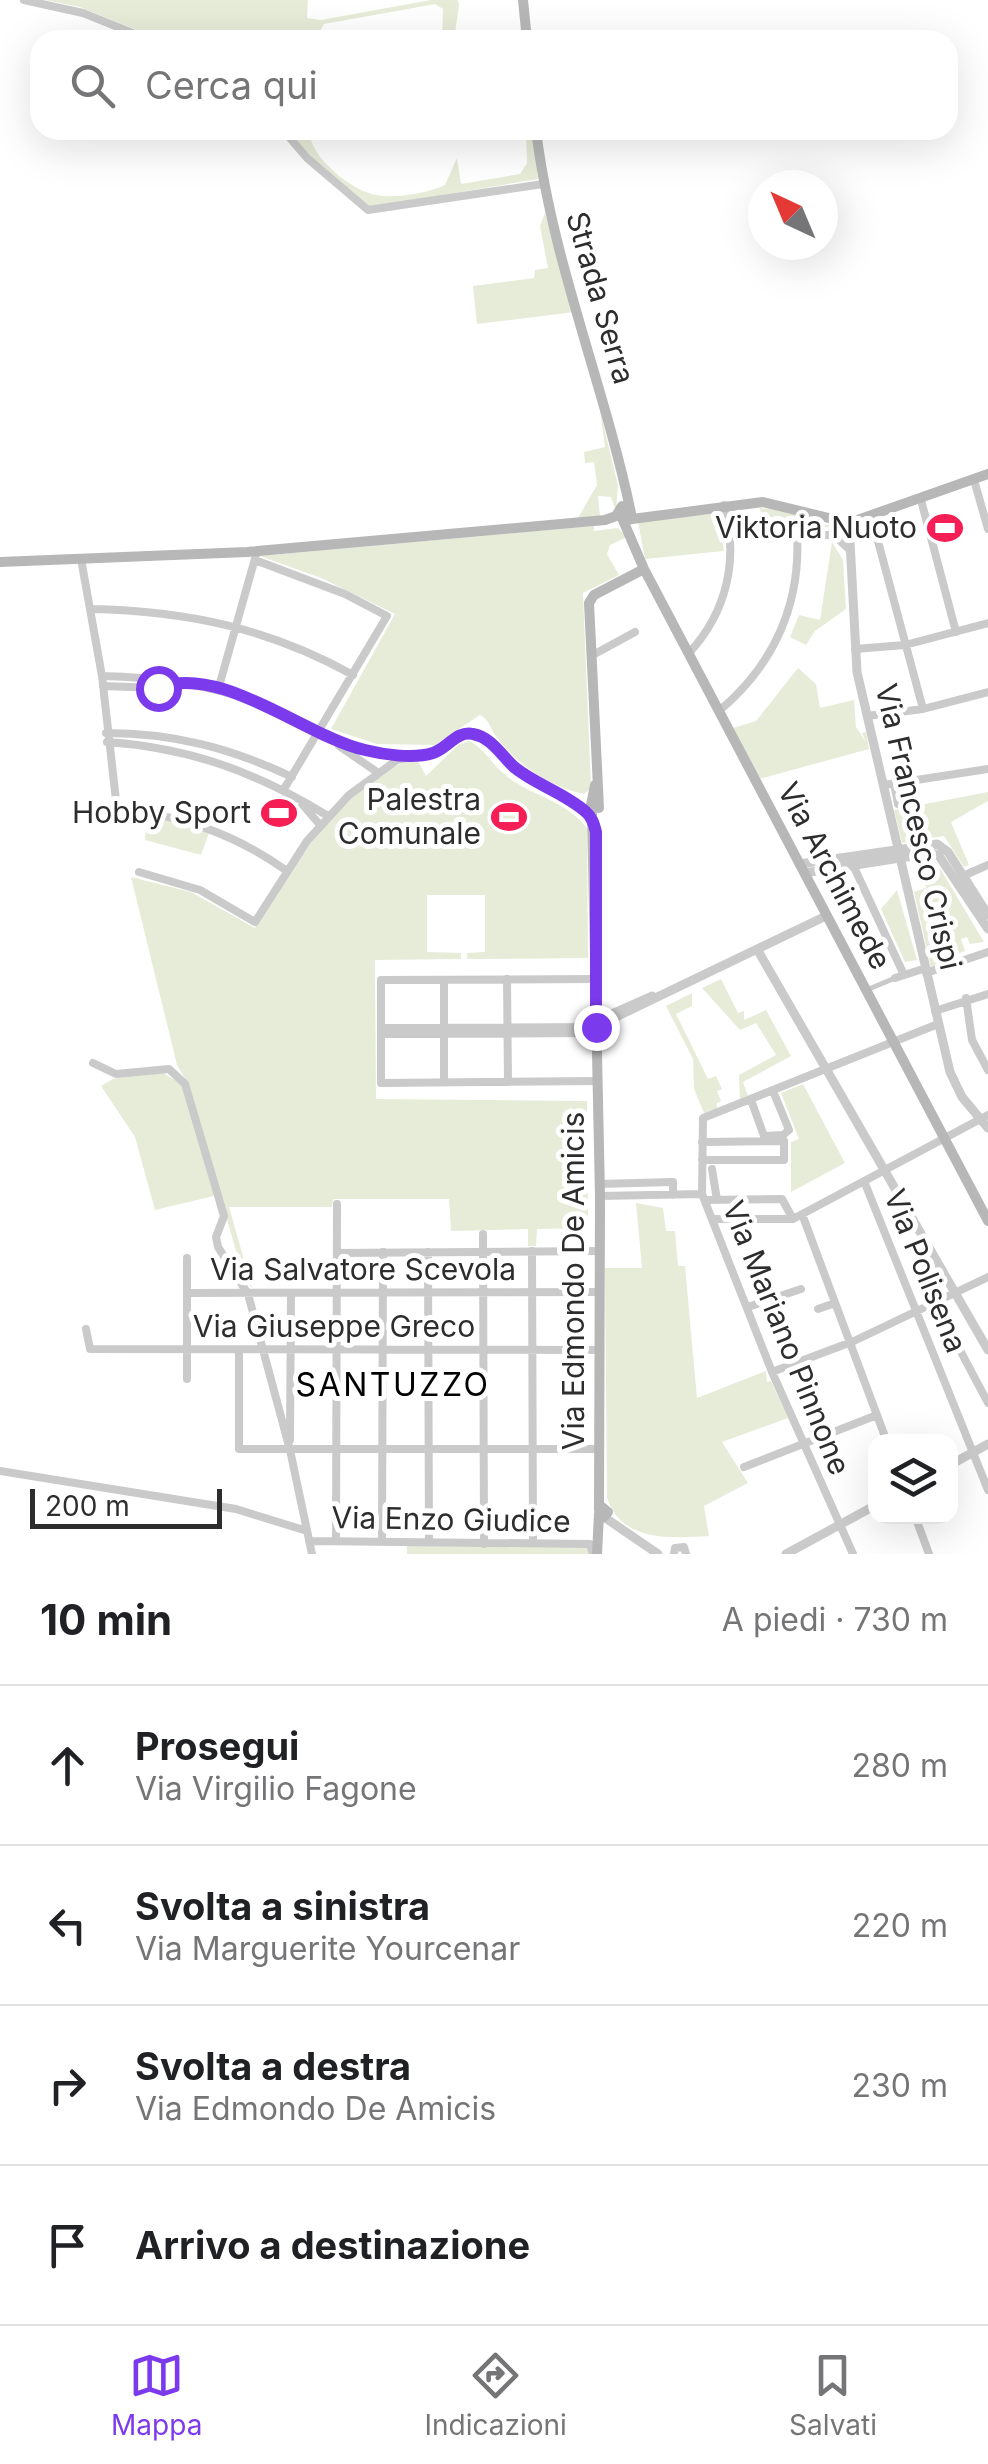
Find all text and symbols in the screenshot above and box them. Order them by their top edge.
search box [30,30,958,140]
icon: search [65,58,120,113]
text: Cerca qui [145,62,318,108]
north arrow [748,170,838,260]
street label: Strada Serra [559,207,643,388]
place label: Viktoria Nuoto [715,509,917,545]
sports icon: Viktoria Nuoto [926,509,964,547]
route start [136,666,182,712]
street label: Via Francesco Crispi [869,680,969,973]
street label: Via Archimede [771,776,899,975]
place label: Palestra Comunale [338,781,481,851]
place label: Hobby Sport [72,794,251,830]
sports icon: Hobby Sport [260,794,298,832]
sports icon: Palestra Comunale [490,798,528,836]
route end [574,1005,620,1051]
street label: Via Edmondo De Amicis [555,1112,591,1450]
street label: Via Polisena [877,1184,975,1357]
street label: Via Mariano Pinnone [715,1195,858,1480]
street label: Via Salvatore Scevola [210,1251,516,1287]
street label: Via Giuseppe Greco [193,1308,475,1344]
district label: SANTUZZO [296,1365,490,1404]
map controls [868,1434,958,1524]
button: layers [868,1434,958,1524]
scale bar [30,1484,222,1528]
text: 200 m [45,1489,130,1523]
street label: Via Enzo Giudice [331,1499,571,1539]
text: 10 min [40,1594,172,1645]
text: A piedi · 730 m [722,1600,948,1639]
text: Prosegui [135,1723,299,1769]
icon: ahead [40,1738,95,1793]
text: 280 m [851,1746,948,1785]
text: Via Virgilio Fagone [135,1769,417,1808]
text: Svolta a sinistra [135,1883,430,1929]
icon: left [40,1898,95,1953]
text: 220 m [852,1906,948,1945]
text: Via Marguerite Yourcenar [135,1929,520,1968]
text: Svolta a destra [135,2043,411,2089]
icon: right [40,2058,95,2113]
text: 230 m [852,2066,948,2105]
text: Via Edmondo De Amicis [135,2089,496,2128]
icon: arrive [40,2218,95,2273]
text: Arrivo a destinazione [135,2222,530,2268]
tab: Mappa [111,2348,202,2442]
tab: Indicazioni [425,2348,567,2442]
tab: Salvati [789,2348,877,2442]

